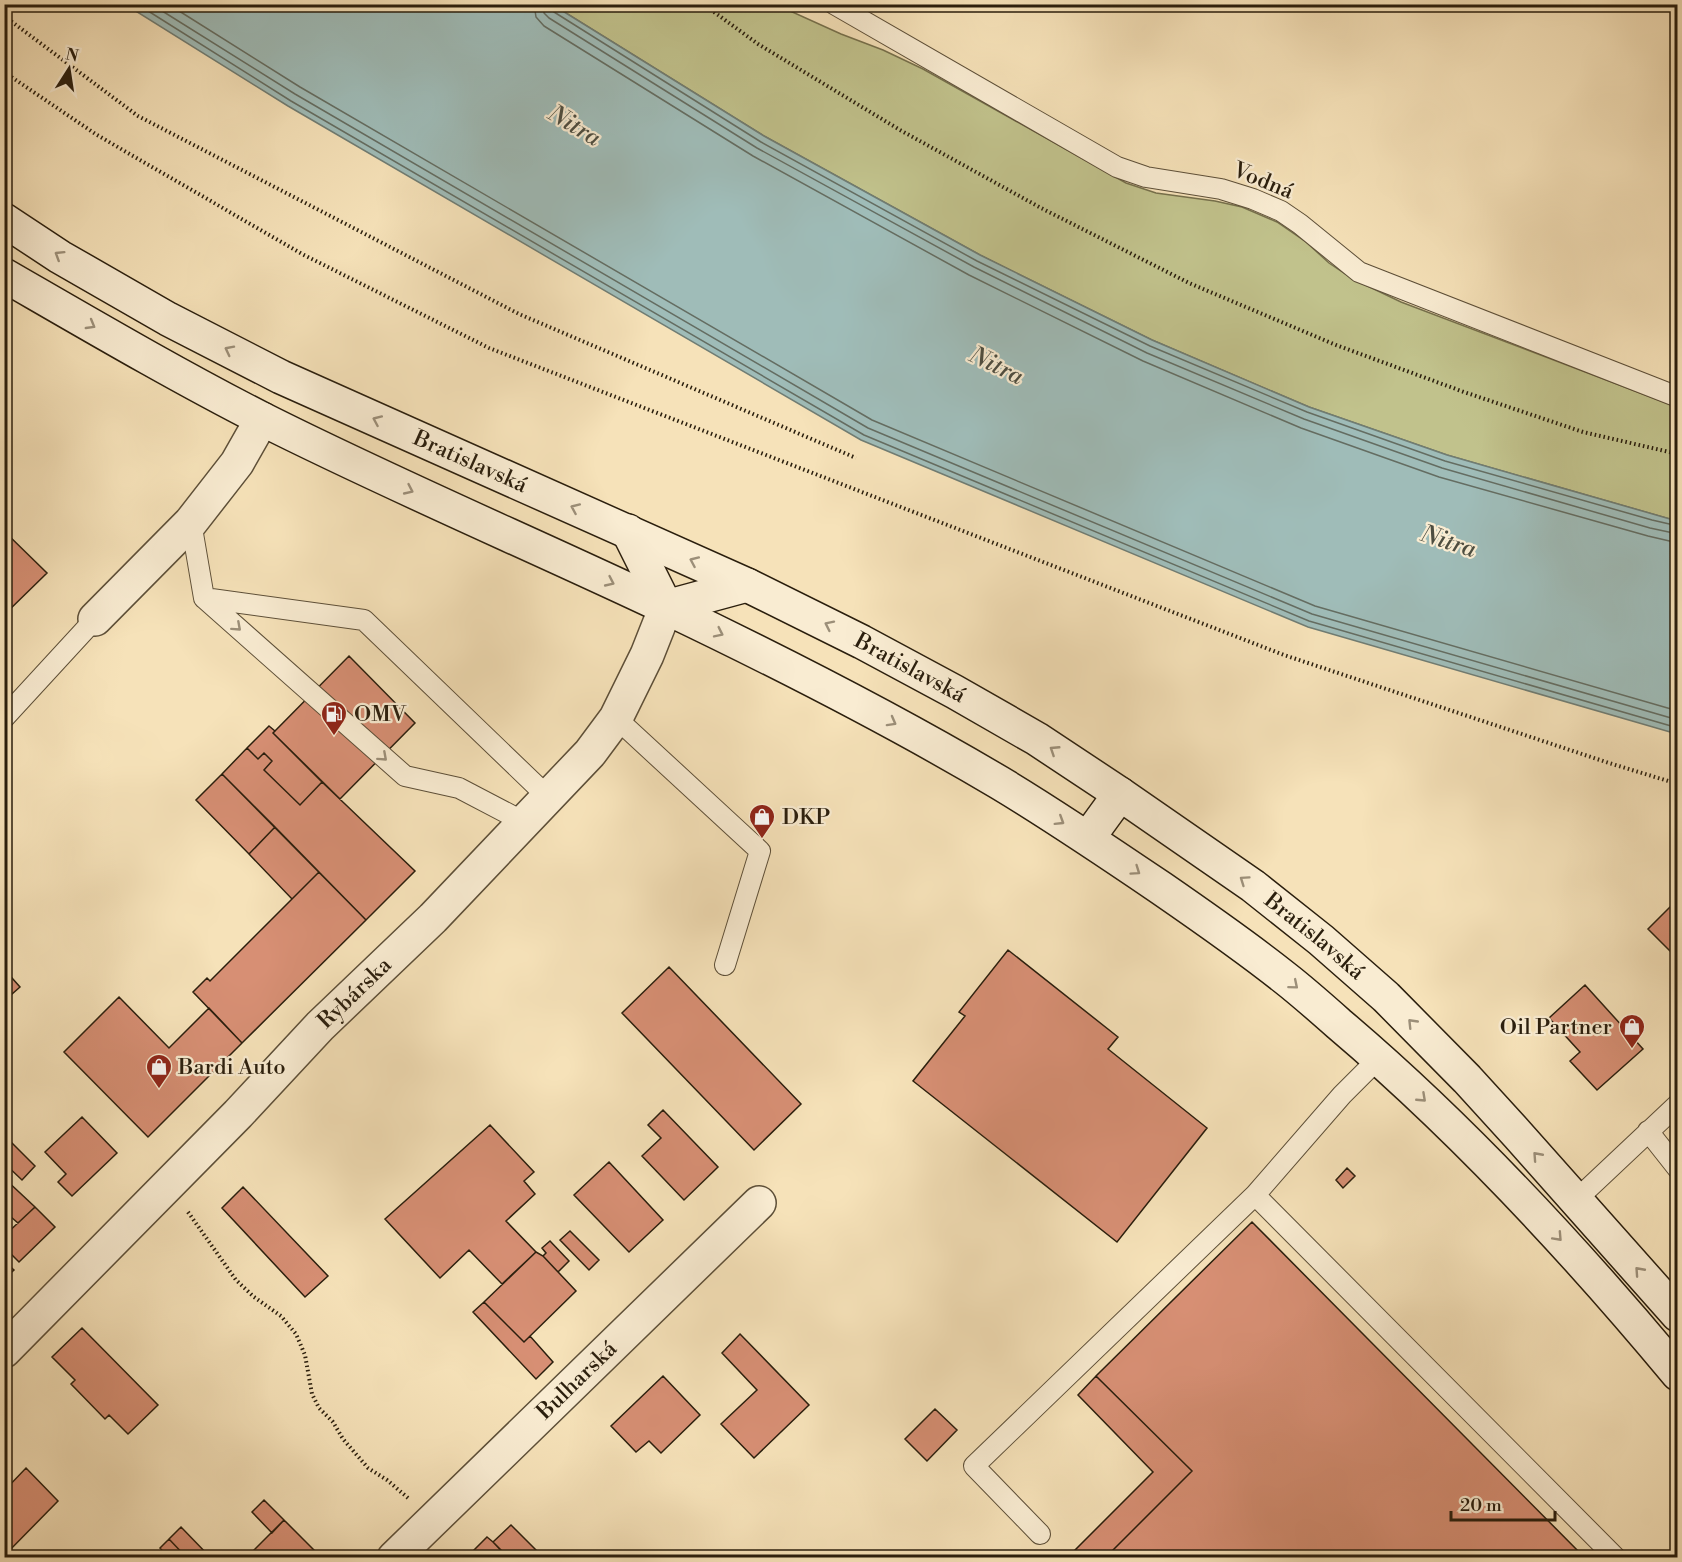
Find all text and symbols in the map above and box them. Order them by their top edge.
north arrow [39,39,99,99]
text: N [64,44,81,66]
water label: Nitra [541,98,607,154]
street label: Vodná [1228,156,1298,206]
one-way arrow [54,252,65,263]
one-way arrow [85,318,95,330]
water label: Nitra [963,340,1029,392]
one-way arrow [225,346,235,357]
one-way arrow [373,415,384,427]
street label: Bratislavská [408,424,532,499]
one-way arrow [403,482,414,494]
one-way arrow [570,503,581,515]
water label: Nitra [1415,519,1480,565]
one-way arrow [689,556,700,568]
one-way arrow [604,574,615,586]
one-way arrow [230,620,241,631]
one-way arrow [824,621,835,633]
one-way arrow [712,626,723,638]
street label: Bratislavská [849,627,971,709]
fuel station icon: OMV [319,699,349,737]
place label: OMV [354,701,407,728]
one-way arrow [886,715,896,726]
one-way arrow [1050,746,1061,757]
one-way arrow [376,750,386,761]
shop icon: DKP [747,802,777,840]
place label: DKP [782,804,830,831]
one-way arrow [1054,813,1064,825]
one-way arrow [1130,864,1141,875]
one-way arrow [1240,876,1251,887]
street label: Bratislavská [1258,886,1371,986]
street label: Rybárska [312,951,398,1035]
one-way arrow [1287,978,1298,989]
shop icon: Oil Partner [1617,1012,1647,1050]
place label: Oil Partner [1500,1014,1612,1041]
one-way arrow [1408,1020,1419,1031]
shop icon: Bardi Auto [144,1052,174,1090]
place label: Bardi Auto [177,1054,286,1081]
one-way arrow [1414,1090,1425,1101]
one-way arrow [1533,1153,1544,1163]
one-way arrow [1551,1230,1562,1241]
one-way arrow [1635,1267,1646,1278]
street label: Bulharská [530,1335,623,1426]
scale bar [1451,1484,1554,1522]
text: 20 m [1460,1494,1502,1517]

